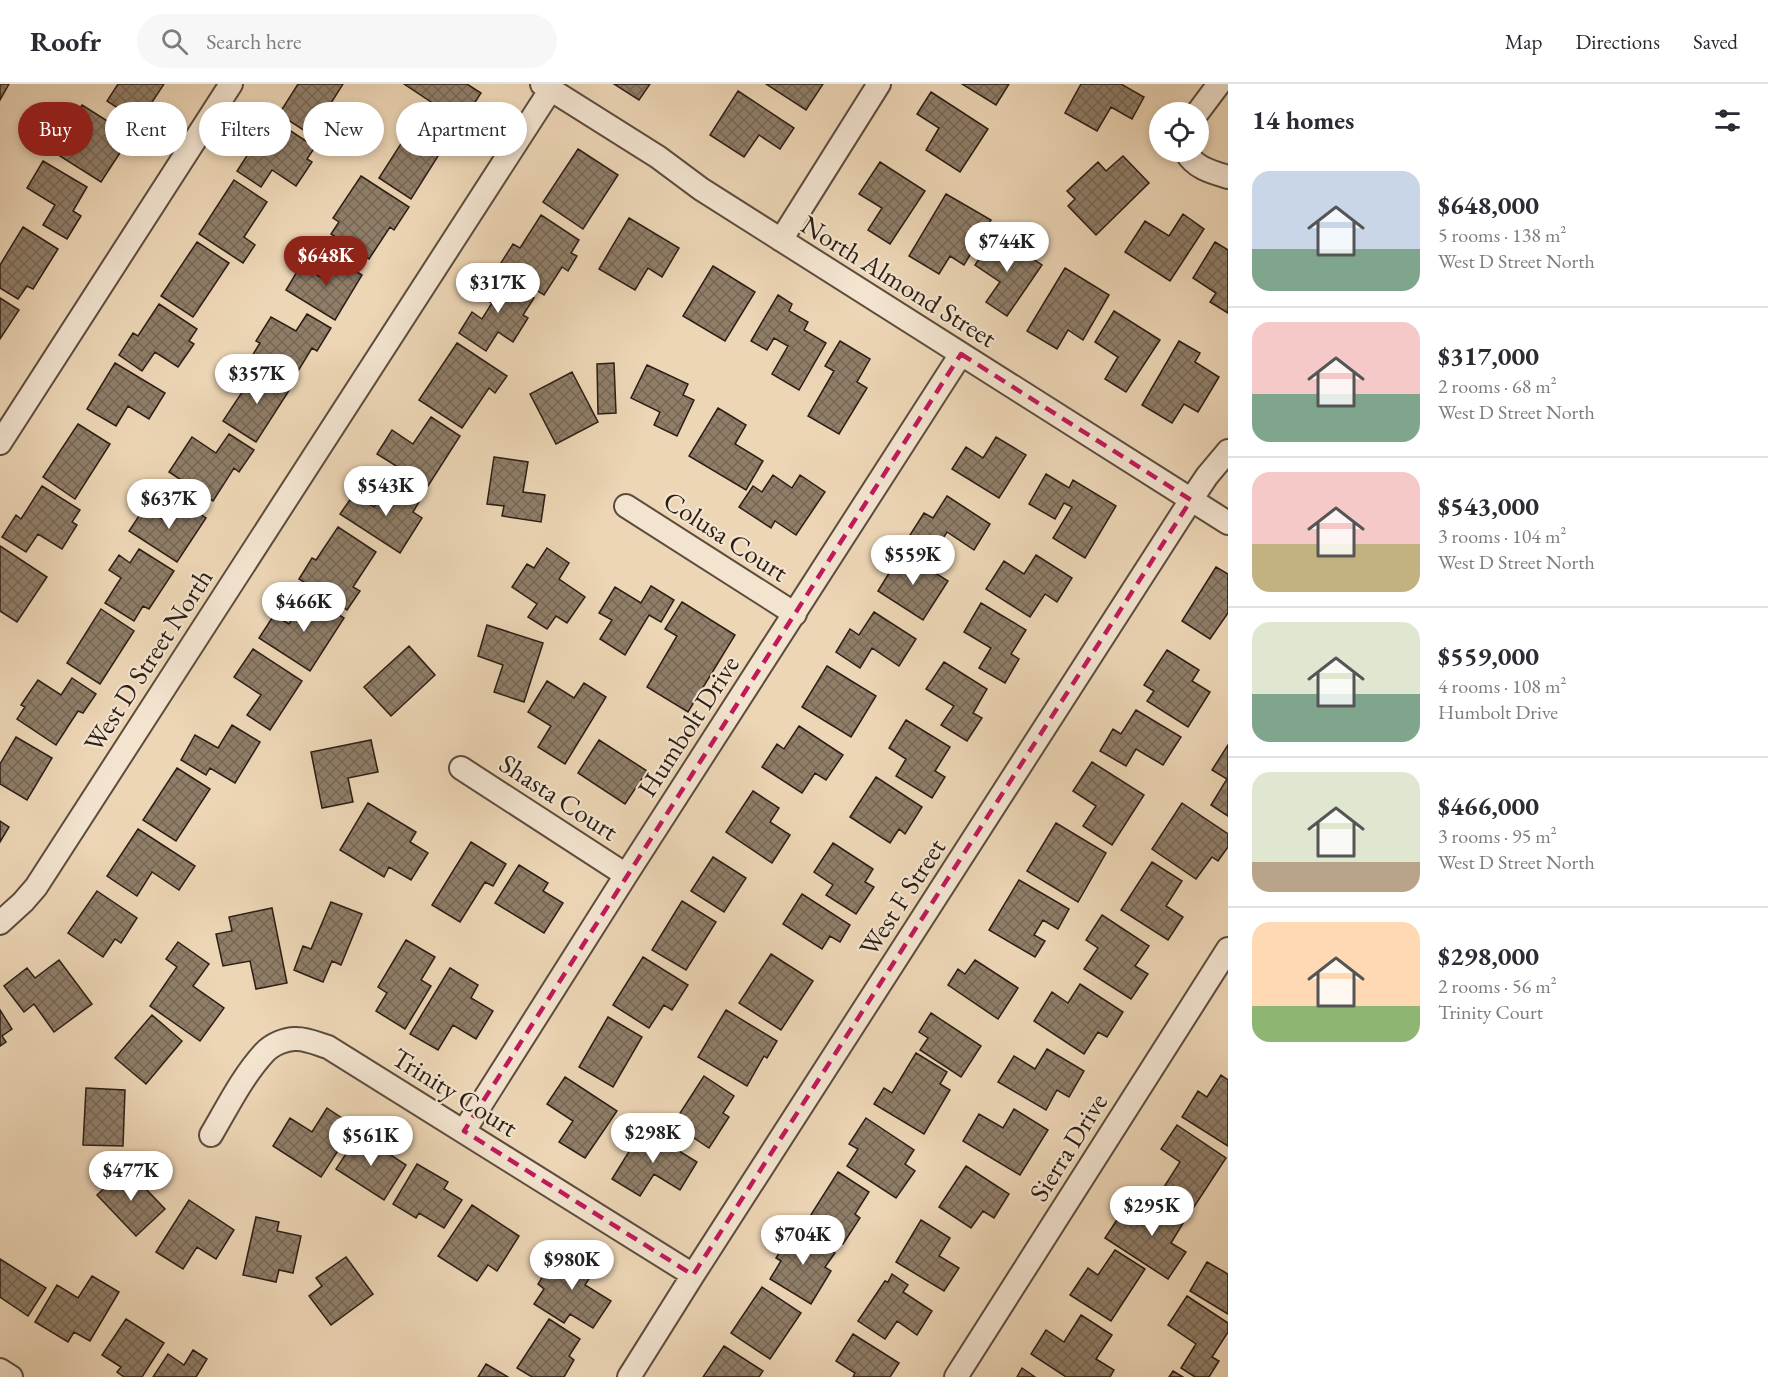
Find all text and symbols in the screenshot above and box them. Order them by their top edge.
search box [137,14,557,68]
text: Roofr [30,23,101,59]
icon: search [158,25,191,58]
text: Search here [206,27,302,56]
text: Map [1505,28,1542,55]
text: Directions [1575,28,1660,55]
text: Saved [1693,28,1738,55]
chip: Buy [18,102,93,156]
chip: Rent [105,102,187,156]
chip: Filters [199,102,291,156]
chip: New [303,102,384,156]
chip: Apartment [396,102,527,156]
map controls [1149,102,1209,162]
button: locate [1149,102,1209,162]
text: 14 homes [1252,103,1354,137]
icon: filters [1711,104,1744,137]
text: $648,000 [1438,188,1539,222]
icon: home [1300,195,1372,267]
street label: North Almond Street [795,207,1004,355]
pin: $744K [965,222,1049,273]
text: 5 rooms · 138 m² [1438,222,1566,248]
text: $744K [979,228,1035,254]
pin: $648K [284,236,368,287]
text: $648K [298,242,354,268]
text: West D Street North [1438,248,1595,274]
pin: $317K [456,263,540,314]
text: $317K [470,269,526,295]
text: $317,000 [1438,339,1539,373]
icon: home [1300,346,1372,418]
pin: $357K [215,354,299,405]
text: $357K [229,360,285,386]
text: 2 rooms · 68 m² [1438,373,1557,399]
text: West D Street North [1438,399,1595,425]
pin: $543K [344,466,428,517]
text: $543K [358,472,414,498]
pin: $637K [127,479,211,530]
street label: Colusa Court [657,483,796,590]
text: $637K [141,485,197,511]
text: $543,000 [1438,489,1539,523]
icon: home [1300,496,1372,568]
text: 3 rooms · 104 m² [1438,523,1566,549]
pin: $559K [871,535,955,586]
text: $559K [885,541,941,567]
text: West D Street North [1438,549,1595,575]
street label: West D Street North [76,562,220,758]
pin: $466K [262,582,346,633]
text: $466K [276,588,332,614]
text: $559,000 [1438,639,1539,673]
icon: home [1300,646,1372,718]
street label: Humbolt Drive [629,649,747,803]
text: 4 rooms · 108 m² [1438,673,1566,699]
text: Humbolt Drive [1438,699,1558,725]
street label: Shasta Court [493,746,626,849]
text: $466,000 [1438,789,1539,823]
icon: home [1300,796,1372,868]
text: 3 rooms · 95 m² [1438,823,1557,849]
street label: West F Street [851,831,953,963]
text: West D Street North [1438,849,1595,875]
text: $298,000 [1438,939,1539,973]
icon: home [1300,946,1372,1018]
text: 2 rooms · 56 m² [1438,973,1557,999]
text: Trinity Court [1438,999,1543,1025]
street label: Trinity Court [386,1040,525,1145]
street label: Sierra Drive [1021,1086,1115,1208]
pin: $298K [611,1113,695,1164]
pin: $561K [329,1116,413,1167]
text: $298K [625,1119,681,1145]
text: $561K [343,1122,399,1148]
pin: $477K [89,1151,173,1202]
text: $477K [103,1157,159,1183]
pin: $295K [1110,1186,1194,1237]
text: $295K [1124,1192,1180,1218]
pin: $704K [761,1215,845,1266]
text: $704K [775,1221,831,1247]
pin: $980K [530,1240,614,1291]
text: $980K [544,1246,600,1272]

